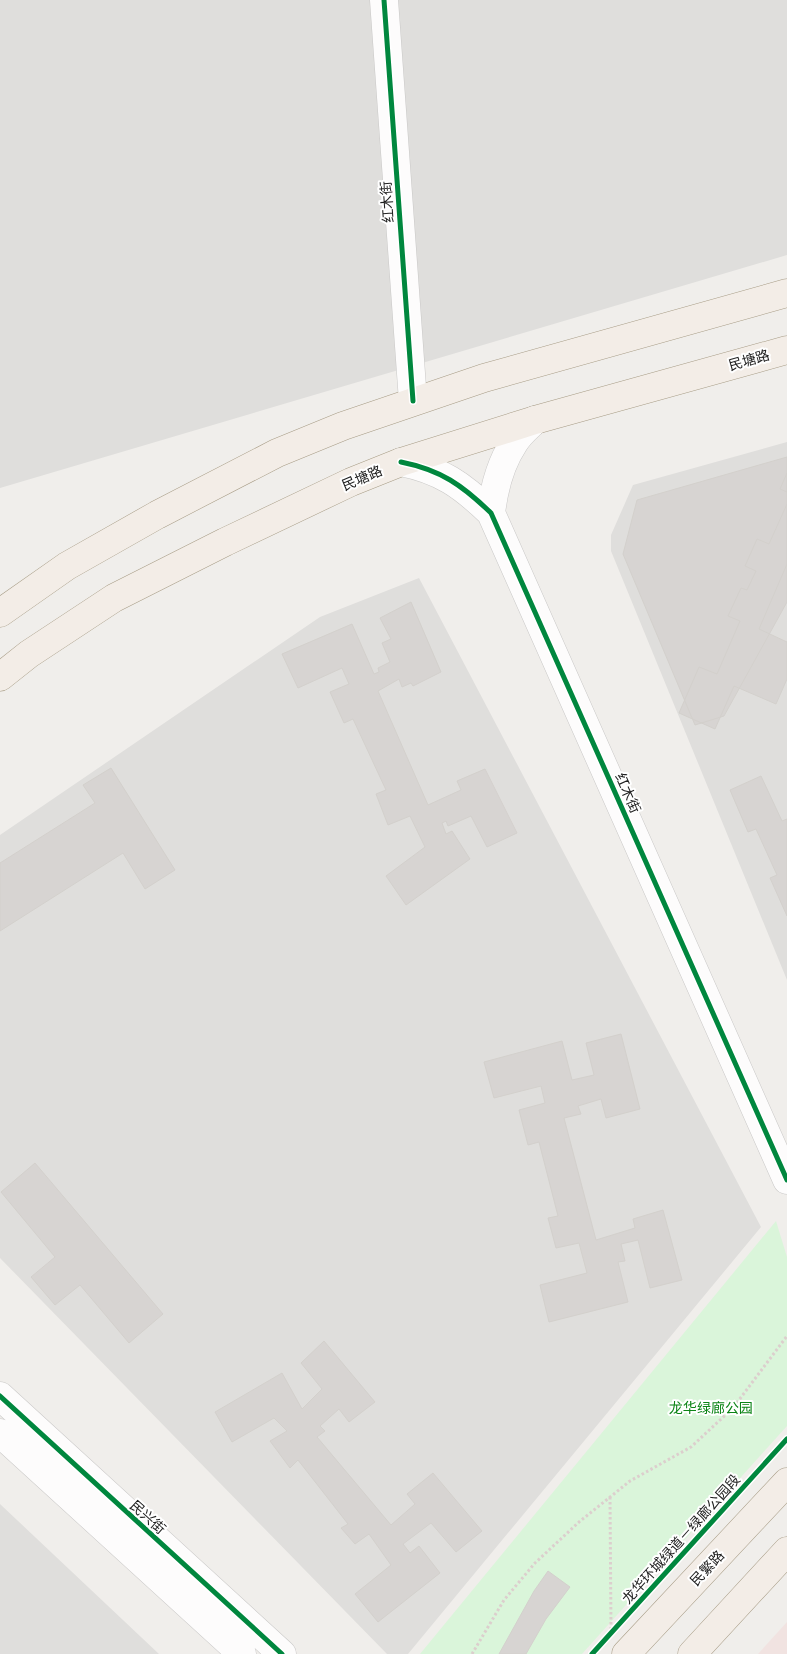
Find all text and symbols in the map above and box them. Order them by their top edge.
street label: 红木街 [379,180,398,223]
street label: 民塘路 [727,347,772,375]
street label: 民塘路 [340,462,385,495]
street label: 红木街 [610,771,643,816]
park label: 龙华绿廊公园 [669,1400,753,1418]
street label: 龙华环城绿道－绿廊公园段 [619,1471,745,1608]
street label: 民兴街 [126,1498,168,1538]
street label: 民繁路 [688,1548,729,1590]

